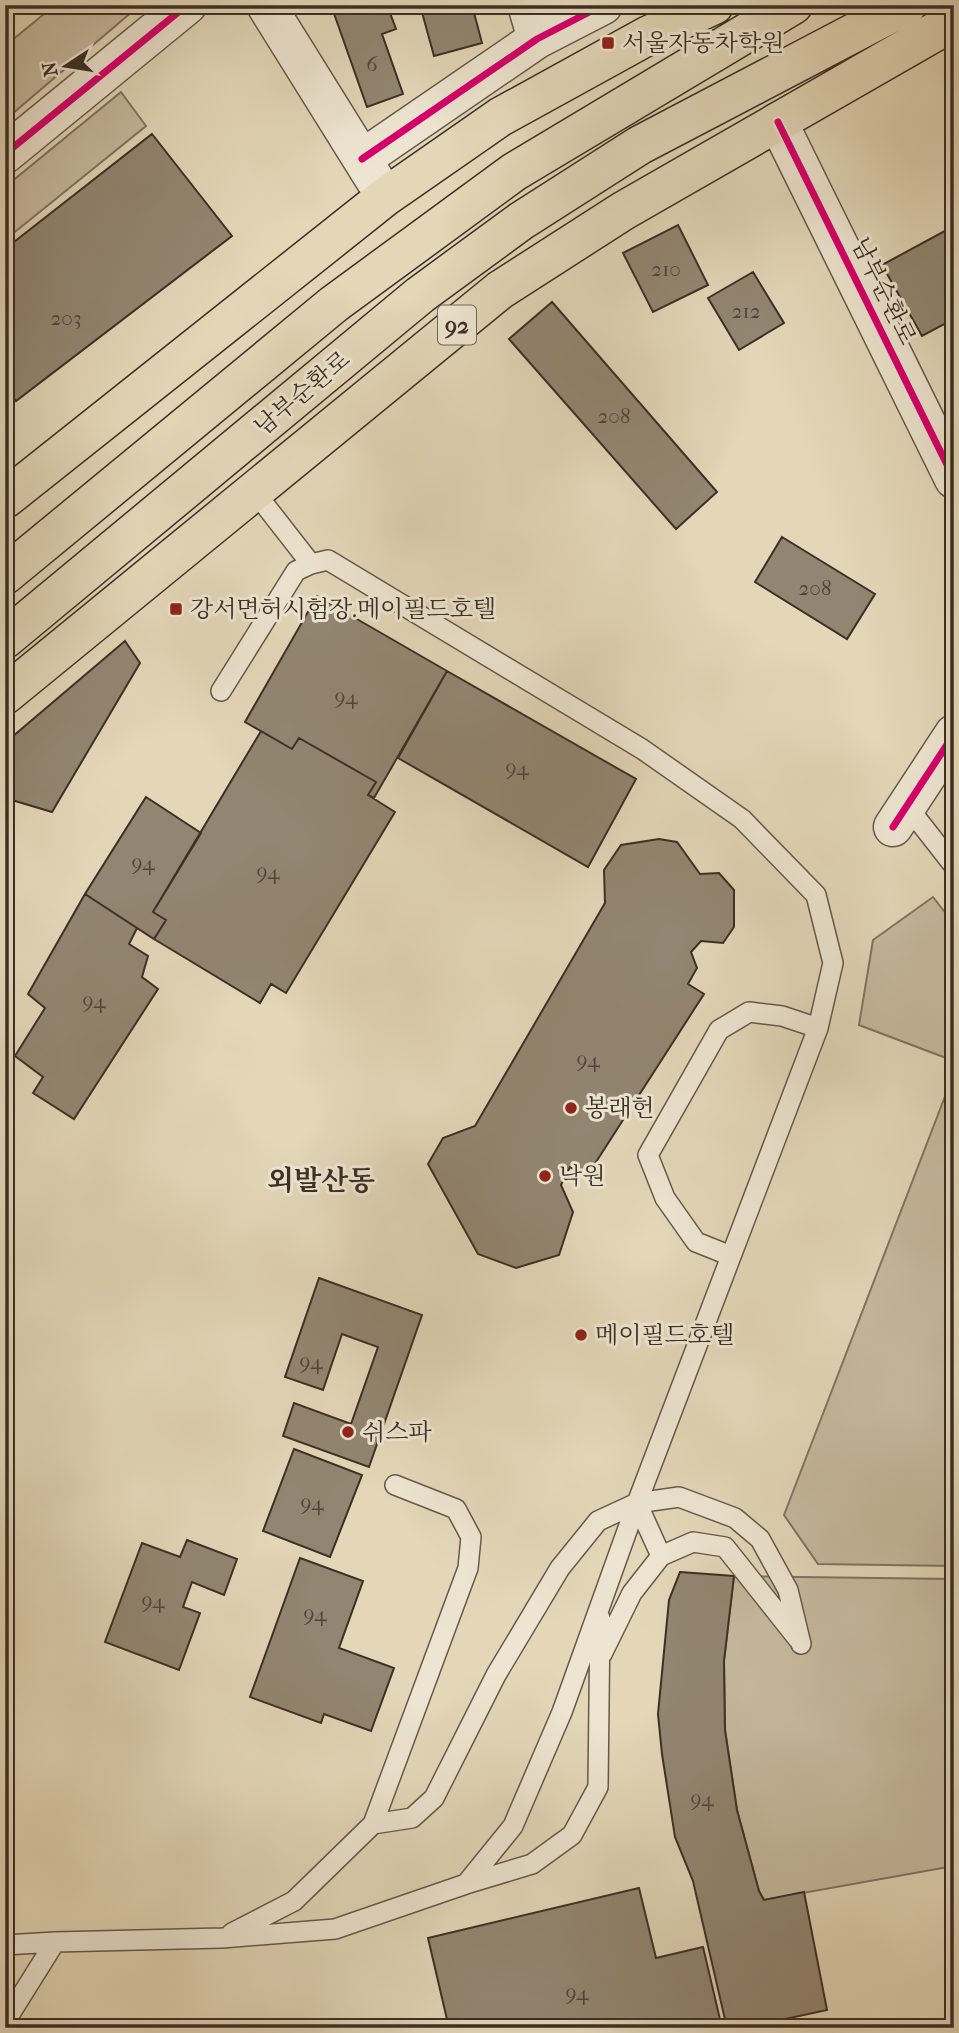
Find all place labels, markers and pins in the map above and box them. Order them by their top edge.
place label: 서울자동차학원 [622,29,784,57]
marker: 서울자동차학원 [600,35,616,51]
place label: 강서면허시험장.메이필드호텔 [190,595,496,623]
marker: 강서면허시험장.메이필드호텔 [168,601,184,617]
place label: 봉래헌 [585,1094,655,1122]
marker: 봉래헌 [563,1100,579,1116]
place label: 낙원 [559,1162,605,1190]
marker: 낙원 [537,1168,553,1184]
place label: 메이필드호텔 [595,1321,734,1349]
marker: 메이필드호텔 [573,1327,589,1343]
place label: 쉬스파 [362,1418,432,1446]
marker: 쉬스파 [340,1424,356,1440]

